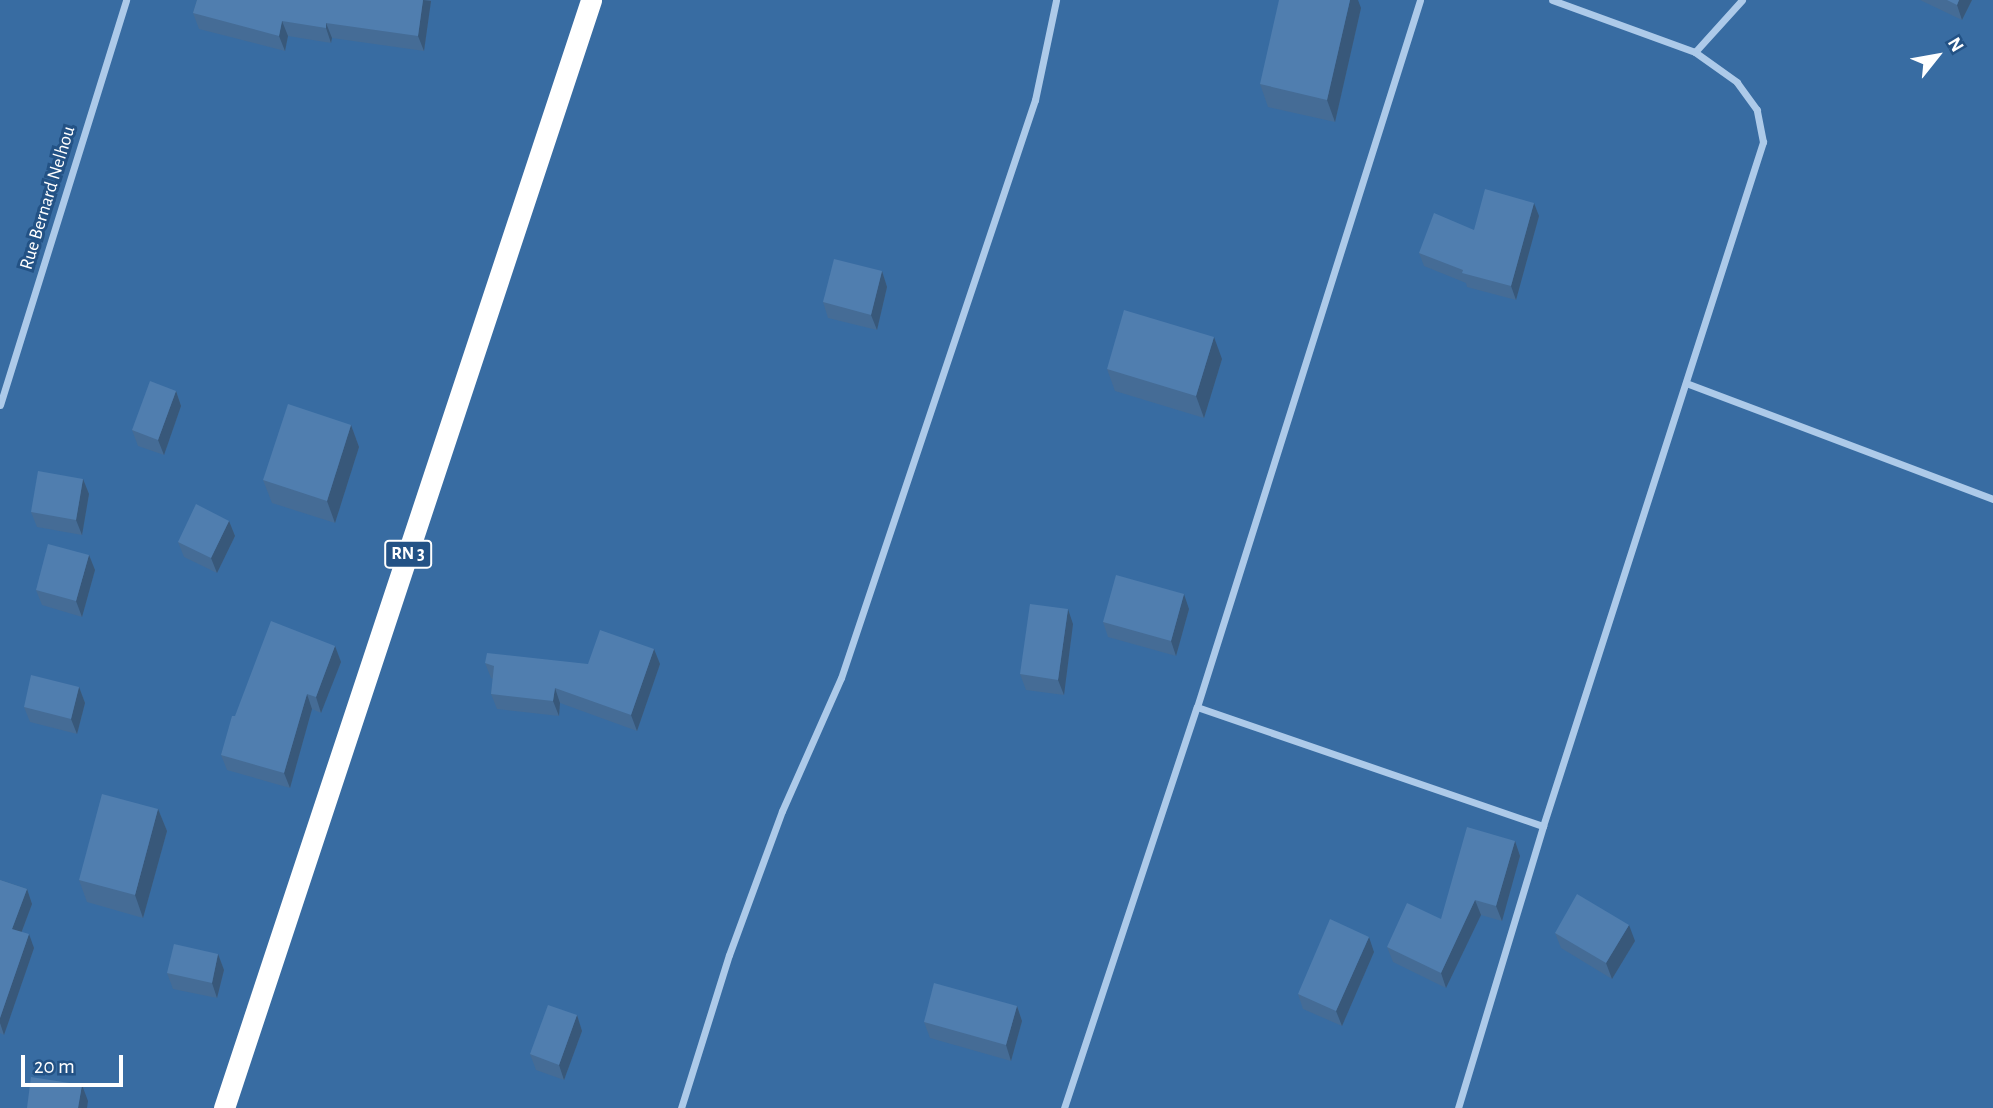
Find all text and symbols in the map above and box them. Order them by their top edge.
north arrow [1902,21,1972,91]
text: N [1944,34,1967,55]
street label: Rue Bernard Nelhou [15,123,81,273]
road number: RN 3 [384,540,432,568]
scale bar [24,1042,126,1086]
text: 20 m [34,1056,75,1077]

